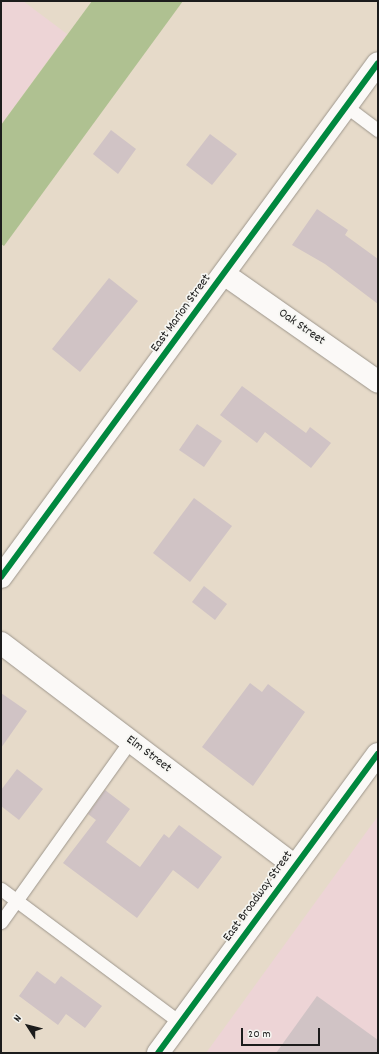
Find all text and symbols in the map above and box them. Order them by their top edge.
street label: East Marion Street [148,272,216,356]
street label: Oak Street [275,306,327,350]
street label: Elm Street [122,733,174,777]
street label: East Broadway Street [221,849,297,945]
north arrow [8,1006,48,1046]
text: N [10,1012,26,1026]
scale bar [243,1020,322,1046]
text: 20 m [248,1026,271,1043]

